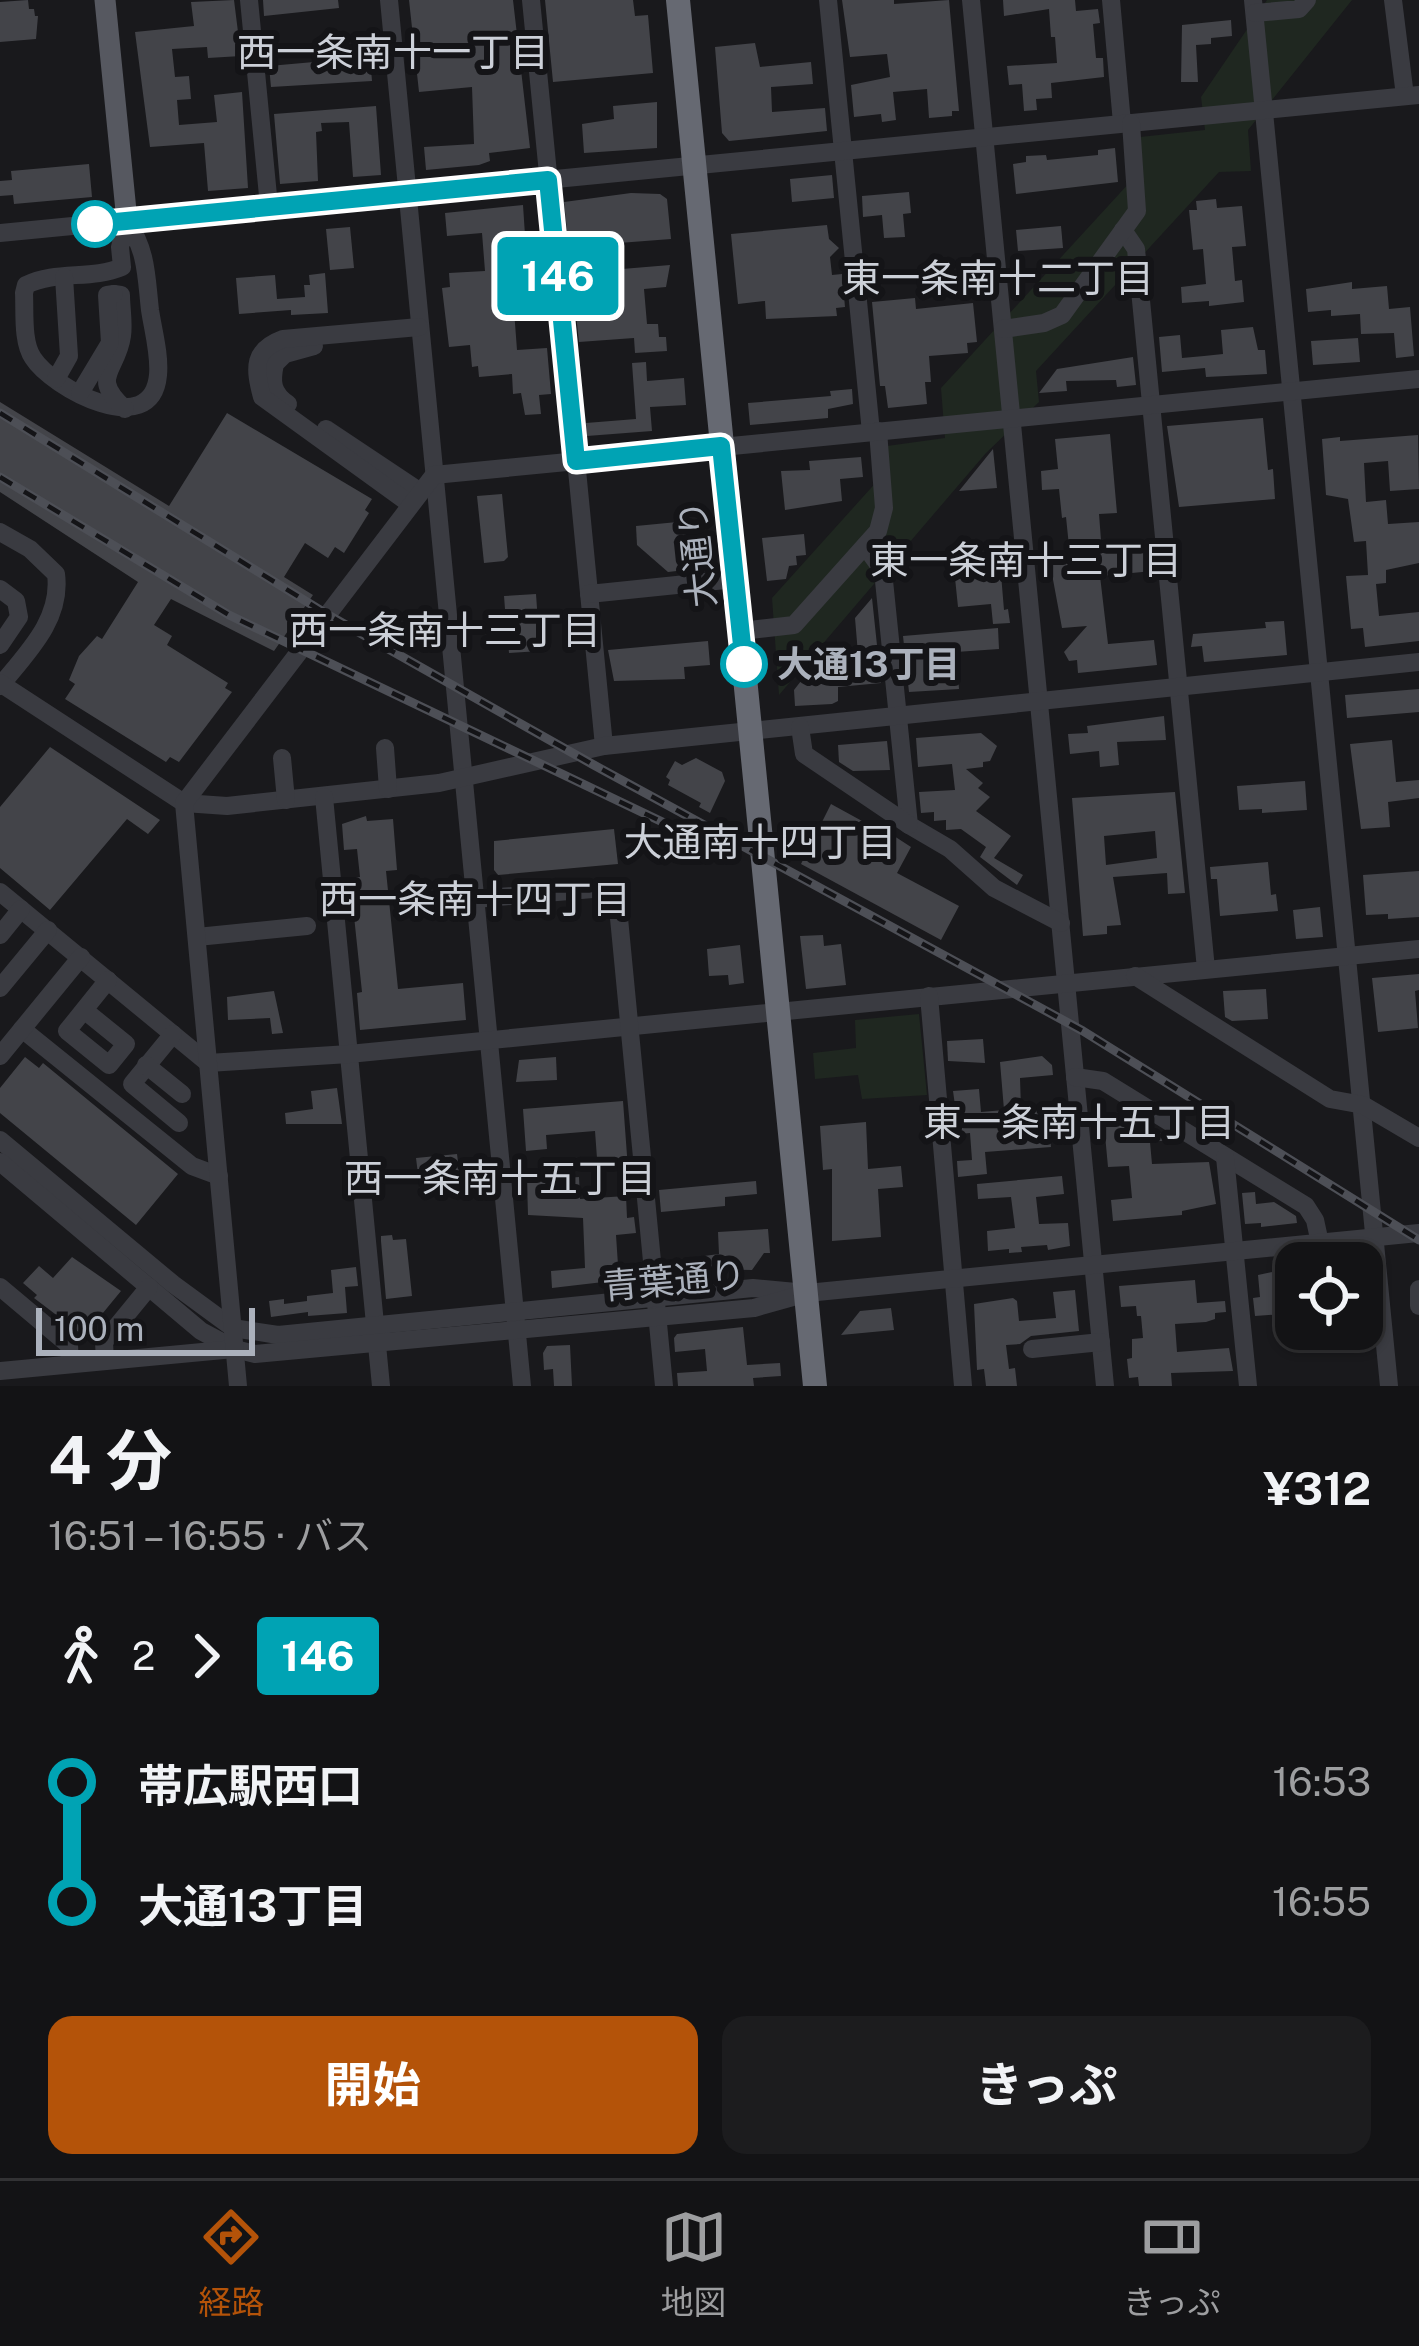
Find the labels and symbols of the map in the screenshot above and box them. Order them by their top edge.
district label: 西一条南十一丁目 [237,29,549,75]
unlabelled marker [73,202,117,246]
line badge: 146 [489,237,627,315]
district label: 東一条南十二丁目 [842,255,1154,301]
street label: 大通り [670,498,724,610]
district label: 東一条南十三丁目 [870,537,1182,583]
district label: 西一条南十三丁目 [289,607,601,653]
marker: 大通13丁目 [722,642,766,686]
place label: 大通13丁目 [777,643,960,685]
district label: 大通南十四丁目 [623,819,897,865]
district label: 西一条南十四丁目 [319,876,631,922]
district label: 東一条南十五丁目 [923,1099,1235,1145]
district label: 西一条南十五丁目 [344,1155,656,1201]
street label: 青葉通り [600,1253,748,1307]
scale bar [36,1302,255,1355]

